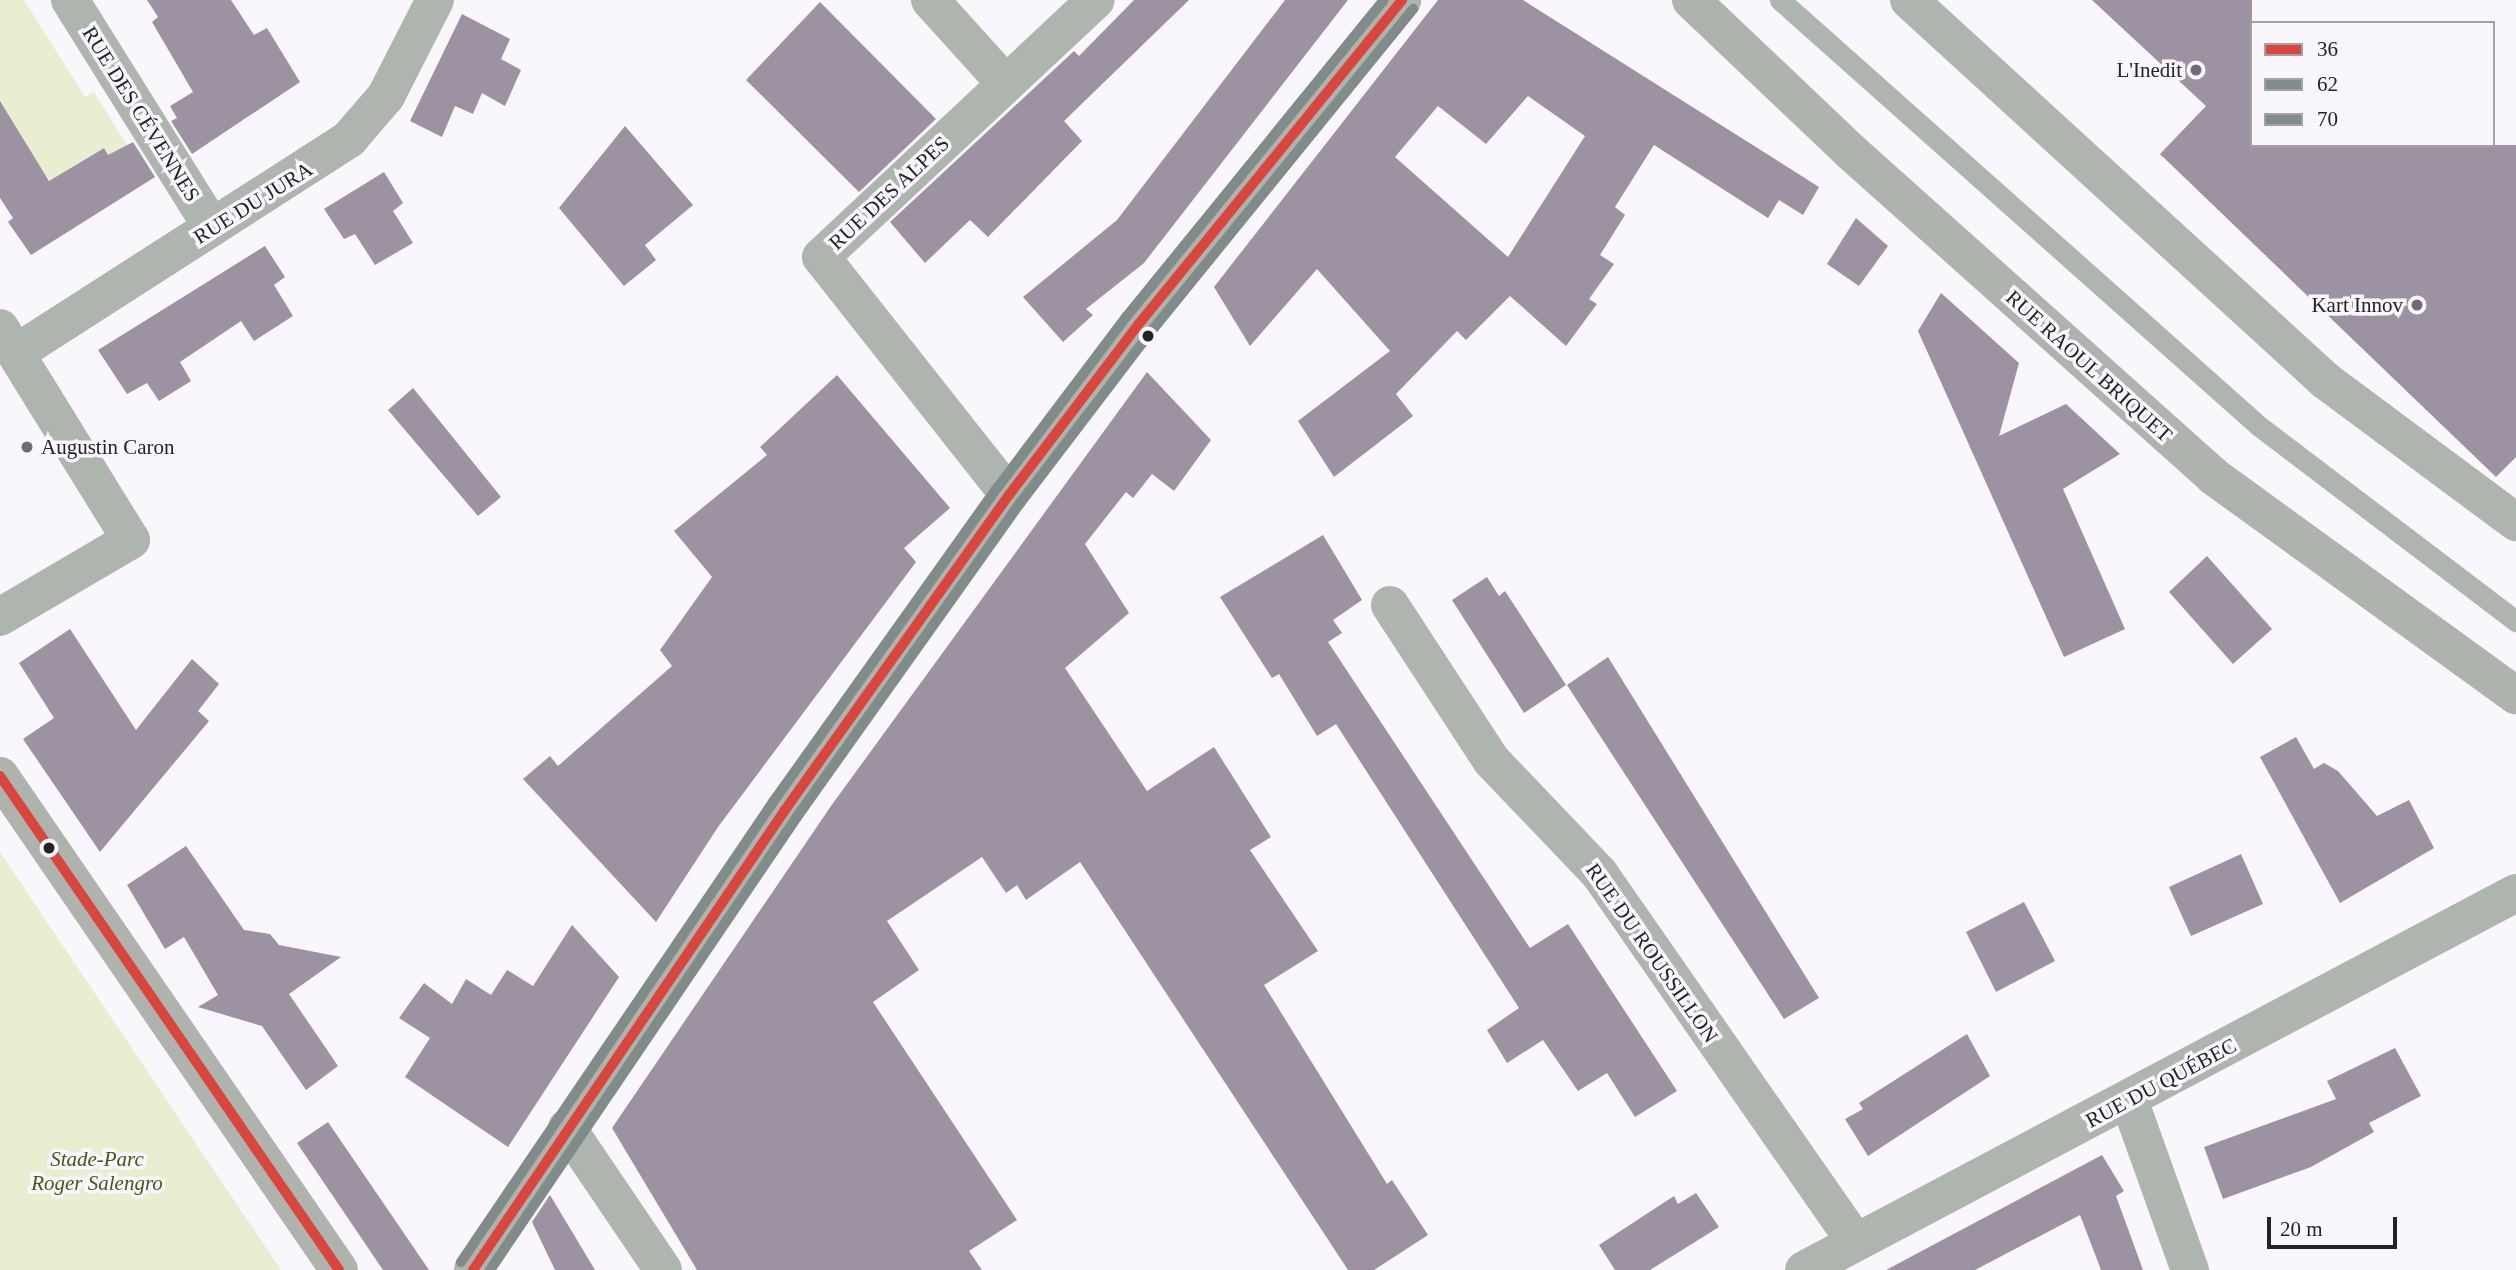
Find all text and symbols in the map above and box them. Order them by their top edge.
legend [2250,21,2495,147]
street label: RUE DES CÉVENNES [77,22,205,206]
text: 36 [2317,37,2338,61]
place label: L'Inedit [2116,57,2182,83]
marker: L'Inedit [2188,62,2204,78]
text: 62 [2317,72,2338,96]
text: 70 [2317,107,2338,131]
street label: RUE DES ALPES [823,130,955,256]
street label: RUE DU JURA [189,156,317,250]
street label: RUE RAOUL BRIQUET [2000,284,2178,448]
place label: Kart Innov [2311,292,2403,318]
marker: Kart Innov [2409,297,2425,313]
unlabelled marker [1141,329,1155,343]
place label: Augustin Caron [41,434,175,460]
marker: Augustin Caron [19,439,35,455]
unlabelled marker [42,841,56,855]
street label: RUE DU ROUSSILLON [1580,858,1724,1048]
street label: RUE DU QUÉBEC [2081,1033,2241,1133]
park label: Stade-Parc Roger Salengro [31,1146,163,1196]
scale bar [2271,1204,2400,1248]
text: 20 m [2280,1217,2323,1241]

